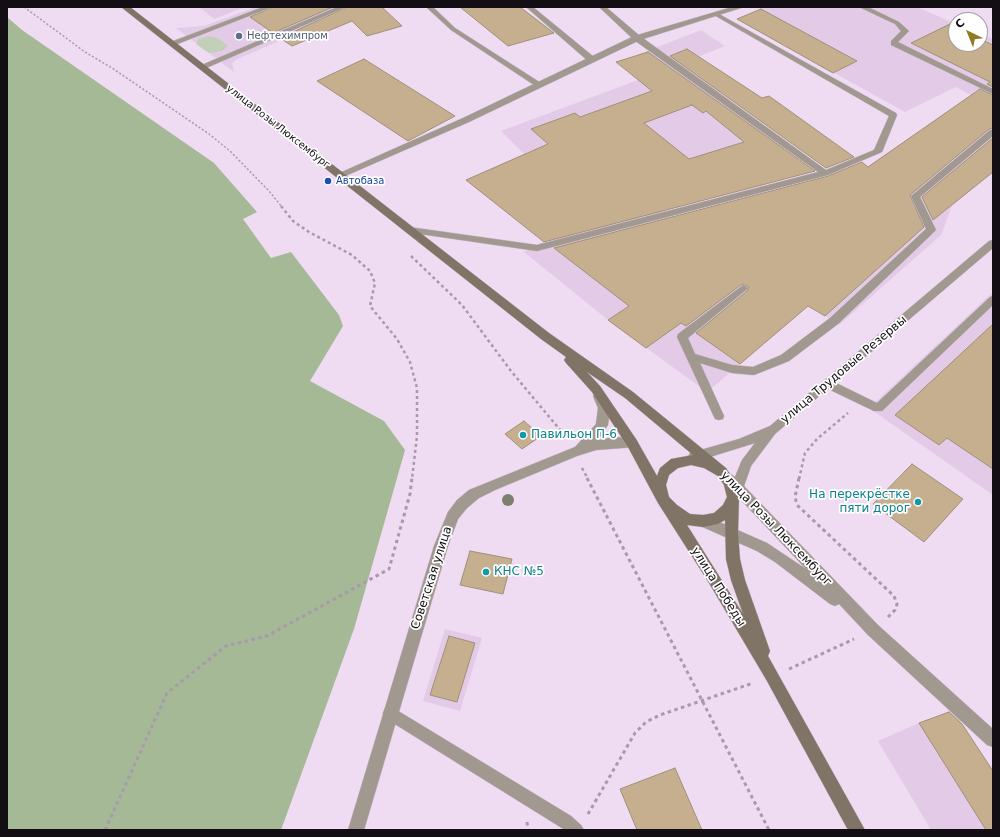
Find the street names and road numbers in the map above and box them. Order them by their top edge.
street label: улица Розы Люксембург [224,83,332,171]
street label: улица Трудовые Резервы [778,313,910,427]
street label: улица Розы Люксембург [717,469,835,589]
street label: Советская улица [409,525,455,631]
street label: улица Победы [688,545,748,629]

